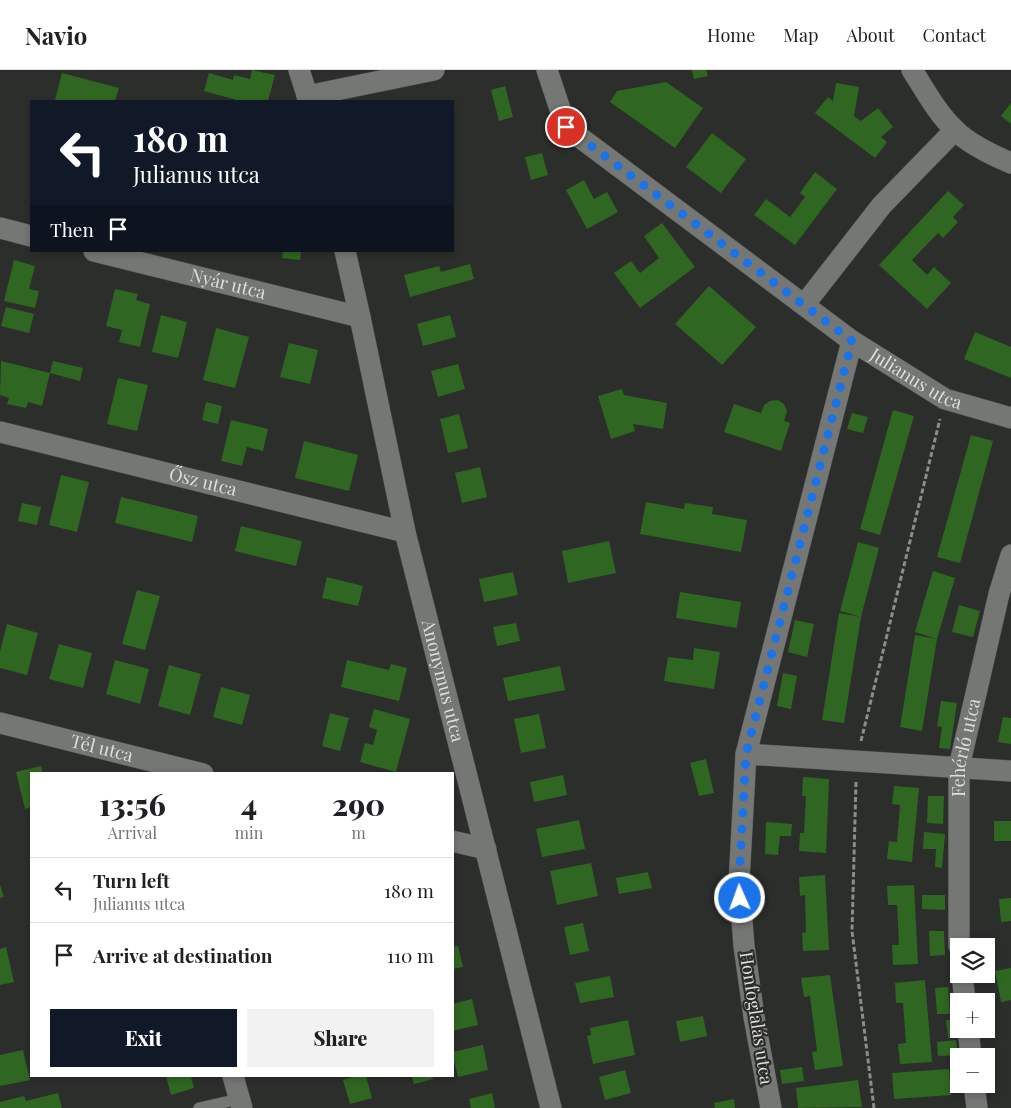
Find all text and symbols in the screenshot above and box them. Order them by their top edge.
text: Navio [25,19,87,51]
text: Home [707,23,755,47]
text: Map [783,23,818,47]
text: About [846,23,895,47]
text: Contact [923,23,986,47]
pin [545,106,587,148]
icon: arrive [552,113,580,141]
text: 180 m [133,114,228,161]
icon: left [50,120,115,185]
text: Julianus utca [133,159,260,189]
icon: arrive [104,215,132,243]
text: Then [50,216,94,242]
street label: Nyár utca [188,262,269,304]
street label: Julianus utca [865,342,965,414]
street label: Ősz utca [167,461,240,501]
street label: Anonymus utca [416,616,471,744]
street label: Fehérló utca [946,696,986,797]
street label: Tél utca [68,728,136,767]
text: 13:56 [99,784,166,824]
text: 4 [241,784,257,824]
text: 290 [332,784,385,824]
text: Arrival [108,822,157,843]
text: min [235,822,263,843]
text: m [351,822,366,843]
text: Turn left [93,867,170,893]
position arrow [713,871,765,923]
icon: left [50,876,78,904]
text: 180 m [384,877,434,903]
text: Julianus utca [93,893,185,914]
map controls [950,938,995,1093]
button: layers [950,938,995,983]
icon: arrive [50,941,78,969]
text: Arrive at destination [93,942,273,968]
text: 110 m [387,942,434,968]
street label: Honfoglalás utca [735,950,779,1086]
button: + [950,993,995,1038]
button: Exit [50,1009,237,1067]
button: Share [247,1009,434,1067]
button: − [950,1048,995,1093]

